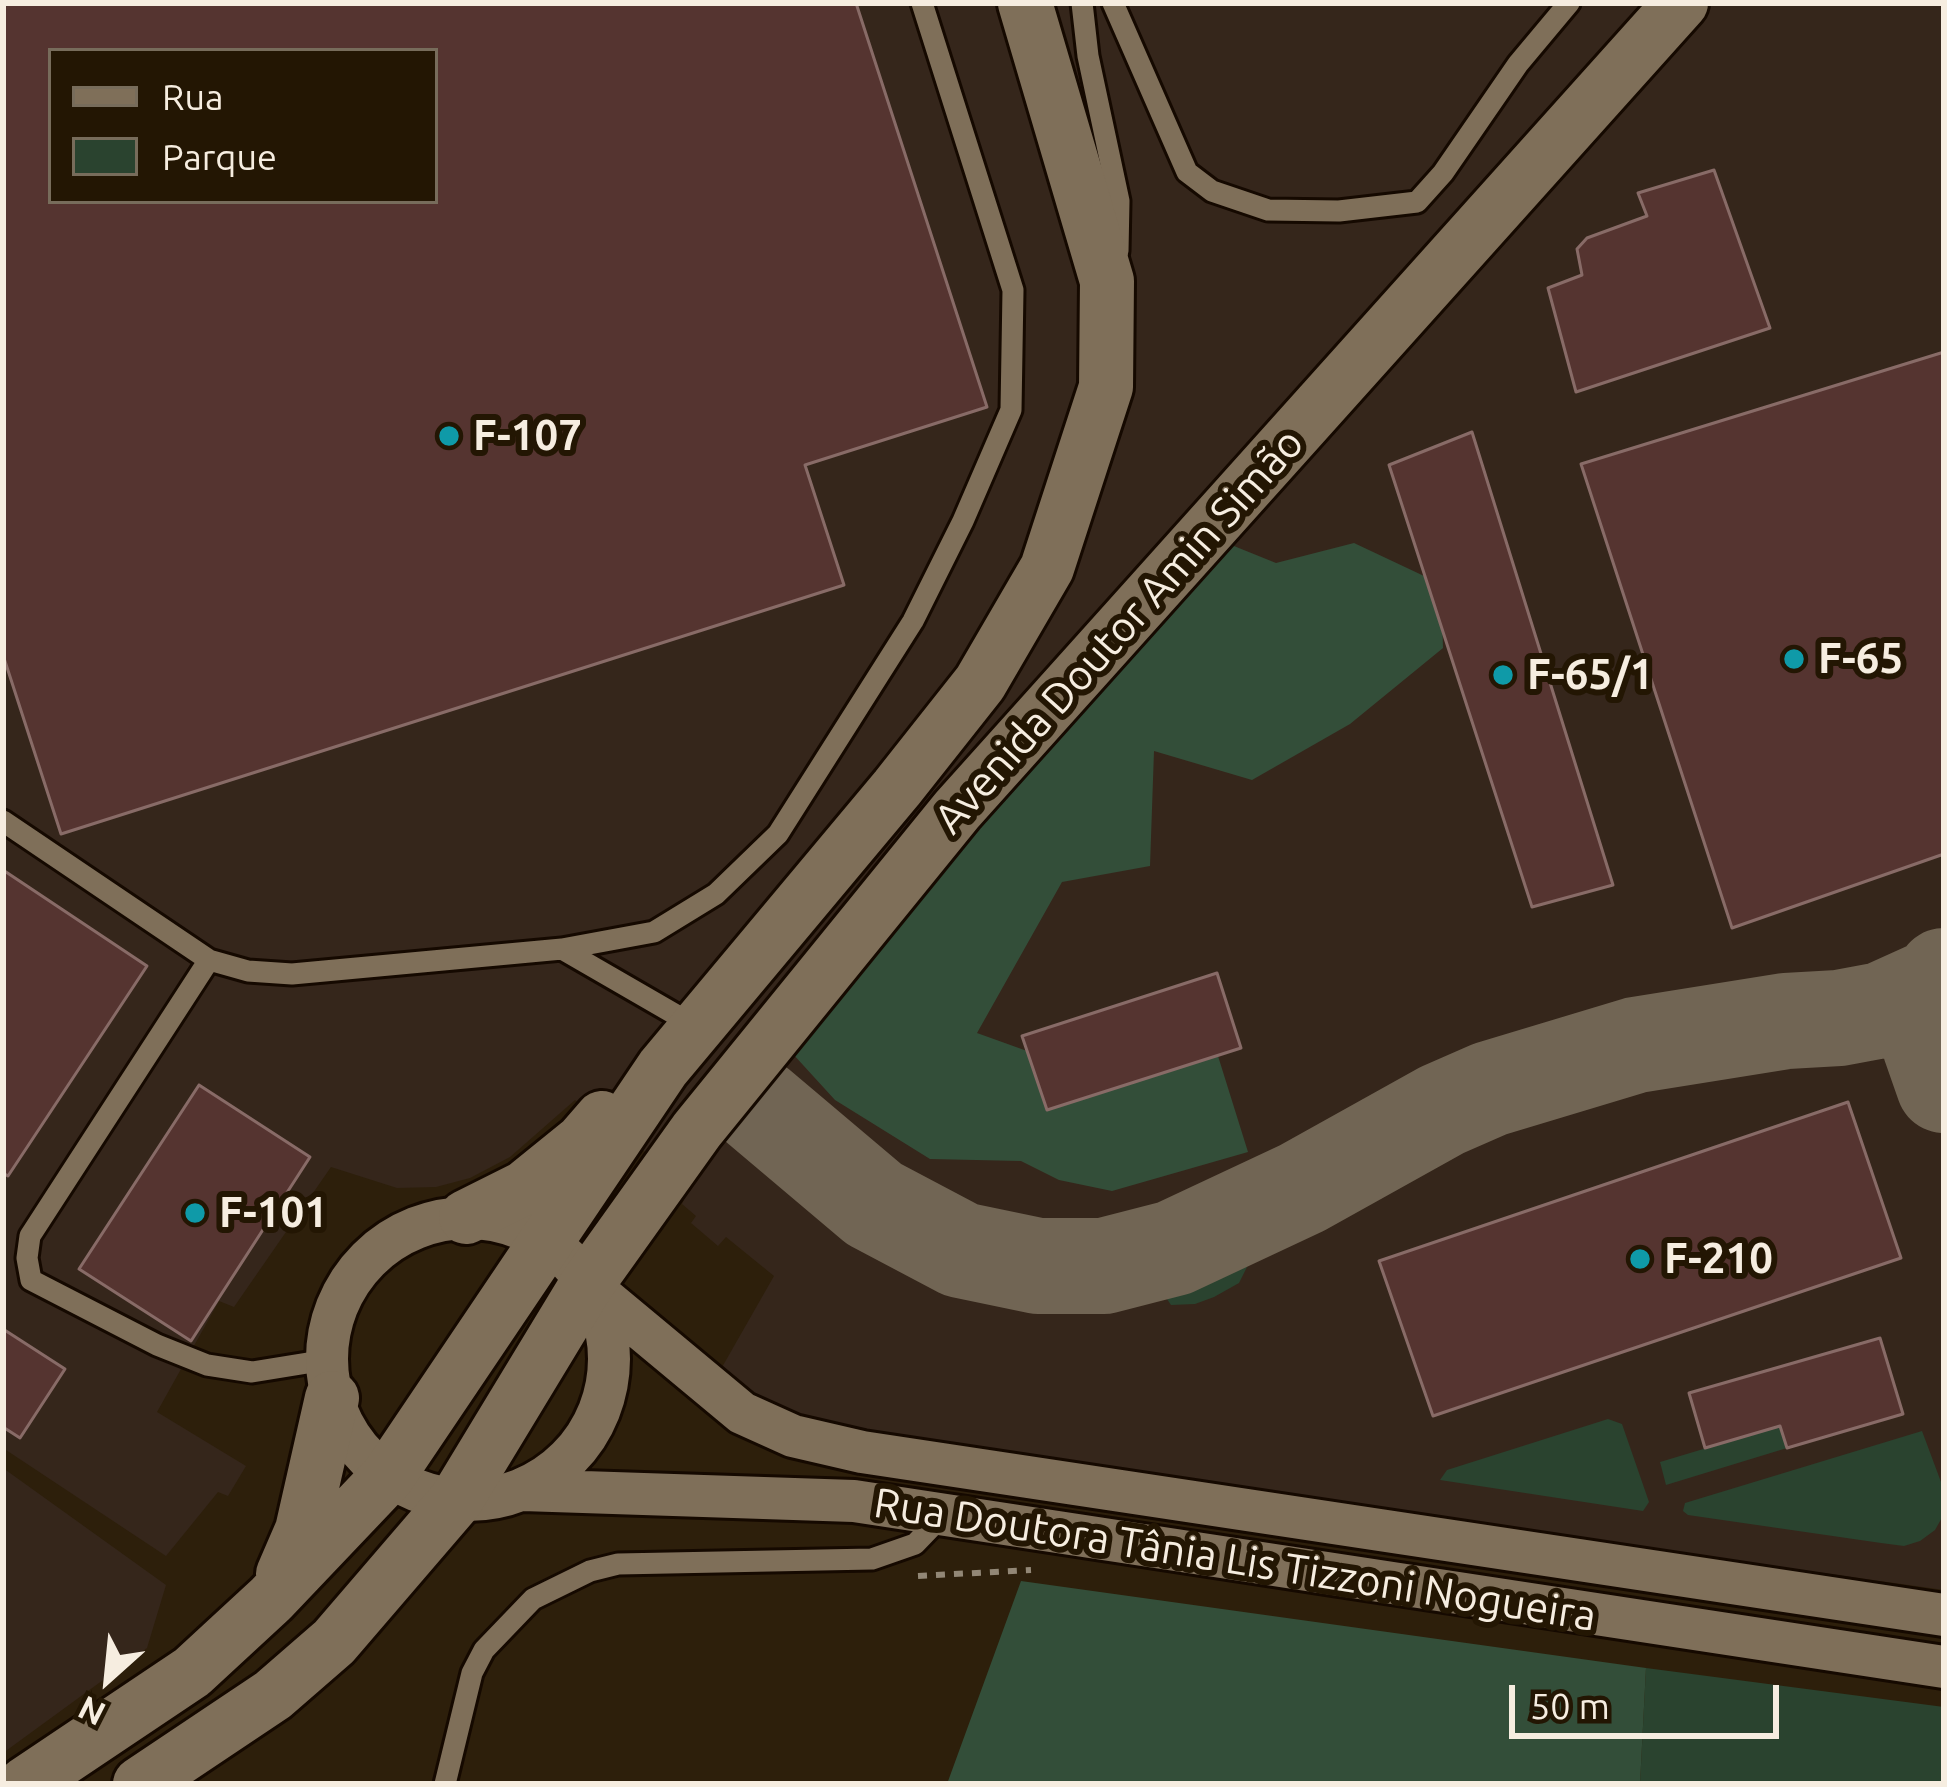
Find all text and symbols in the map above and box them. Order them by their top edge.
legend [48,48,438,204]
text: Rua [162,76,224,117]
text: Parque [162,136,277,177]
place label: F-107 [473,411,582,461]
street label: Avenida Doutor Amin Simão [924,418,1314,844]
marker: F-107 [436,423,462,449]
place label: F-65 [1818,634,1903,684]
marker: F-65 [1781,646,1807,672]
place label: F-65/1 [1527,650,1654,700]
marker: F-65/1 [1490,662,1516,688]
place label: F-101 [219,1188,328,1238]
marker: F-101 [182,1200,208,1226]
place label: F-210 [1664,1234,1773,1284]
marker: F-210 [1627,1246,1653,1272]
street label: Rua Doutora Tânia Lis Tizzoni Nogueira [870,1478,1600,1642]
north arrow [48,1619,168,1739]
scale bar [1515,1661,1785,1735]
text: 50 m [1530,1685,1610,1726]
text: N [72,1689,111,1734]

